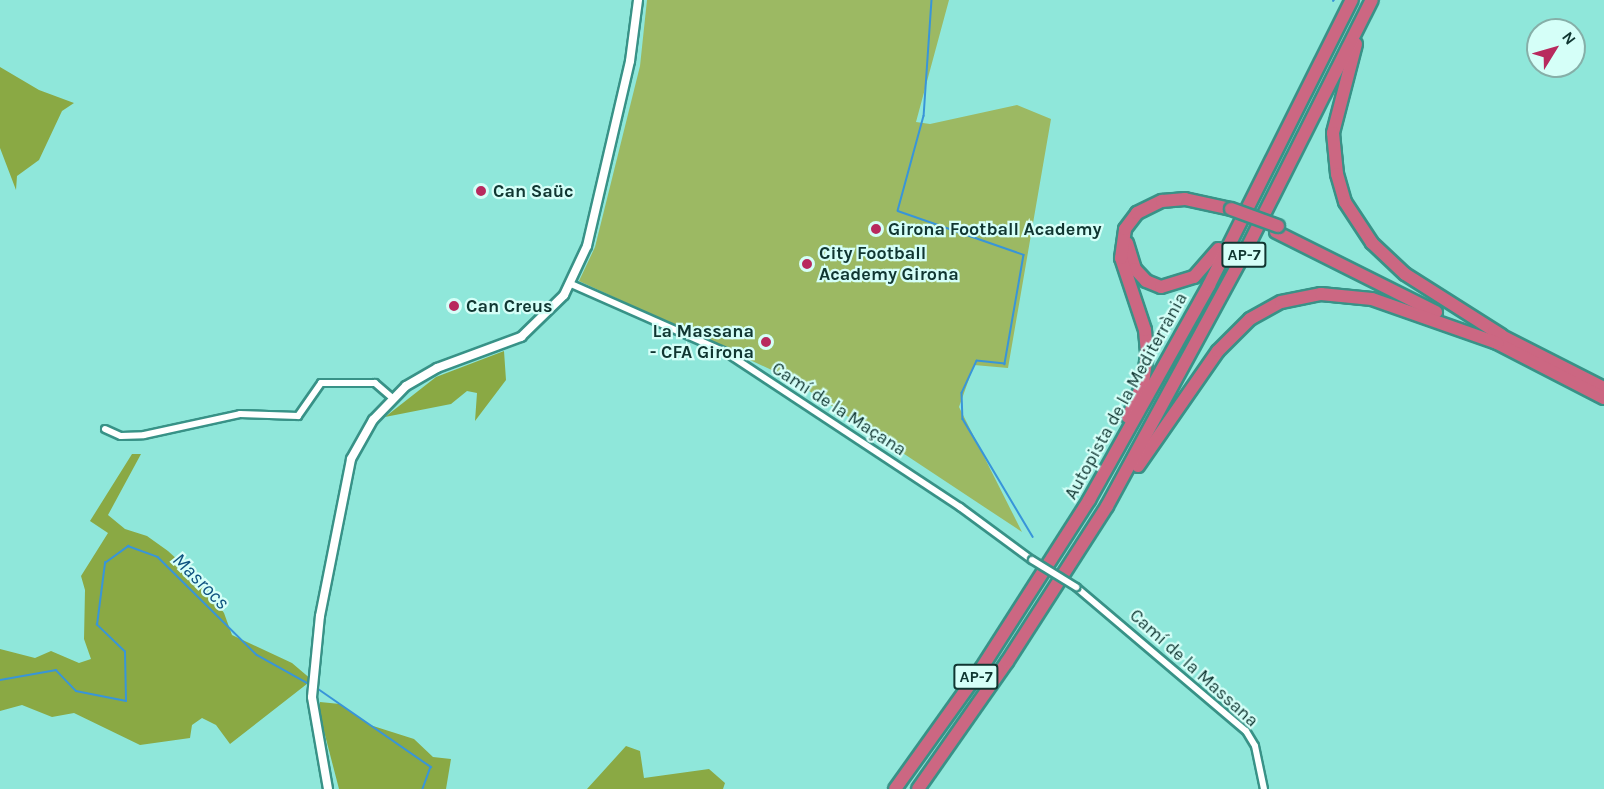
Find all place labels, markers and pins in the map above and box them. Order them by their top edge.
place label: Can Saüc [493,180,574,202]
marker: Can Saüc [474,184,488,198]
place label: Girona Football Academy [888,218,1102,240]
marker: Girona Football Academy [869,222,883,236]
place label: City Football Academy Girona [819,243,959,286]
marker: City Football Academy Girona [800,257,814,271]
place label: Can Creus [466,295,552,317]
marker: Can Creus [447,299,461,313]
place label: La Massana - CFA Girona [650,321,754,364]
marker: La Massana - CFA Girona [759,335,773,349]

